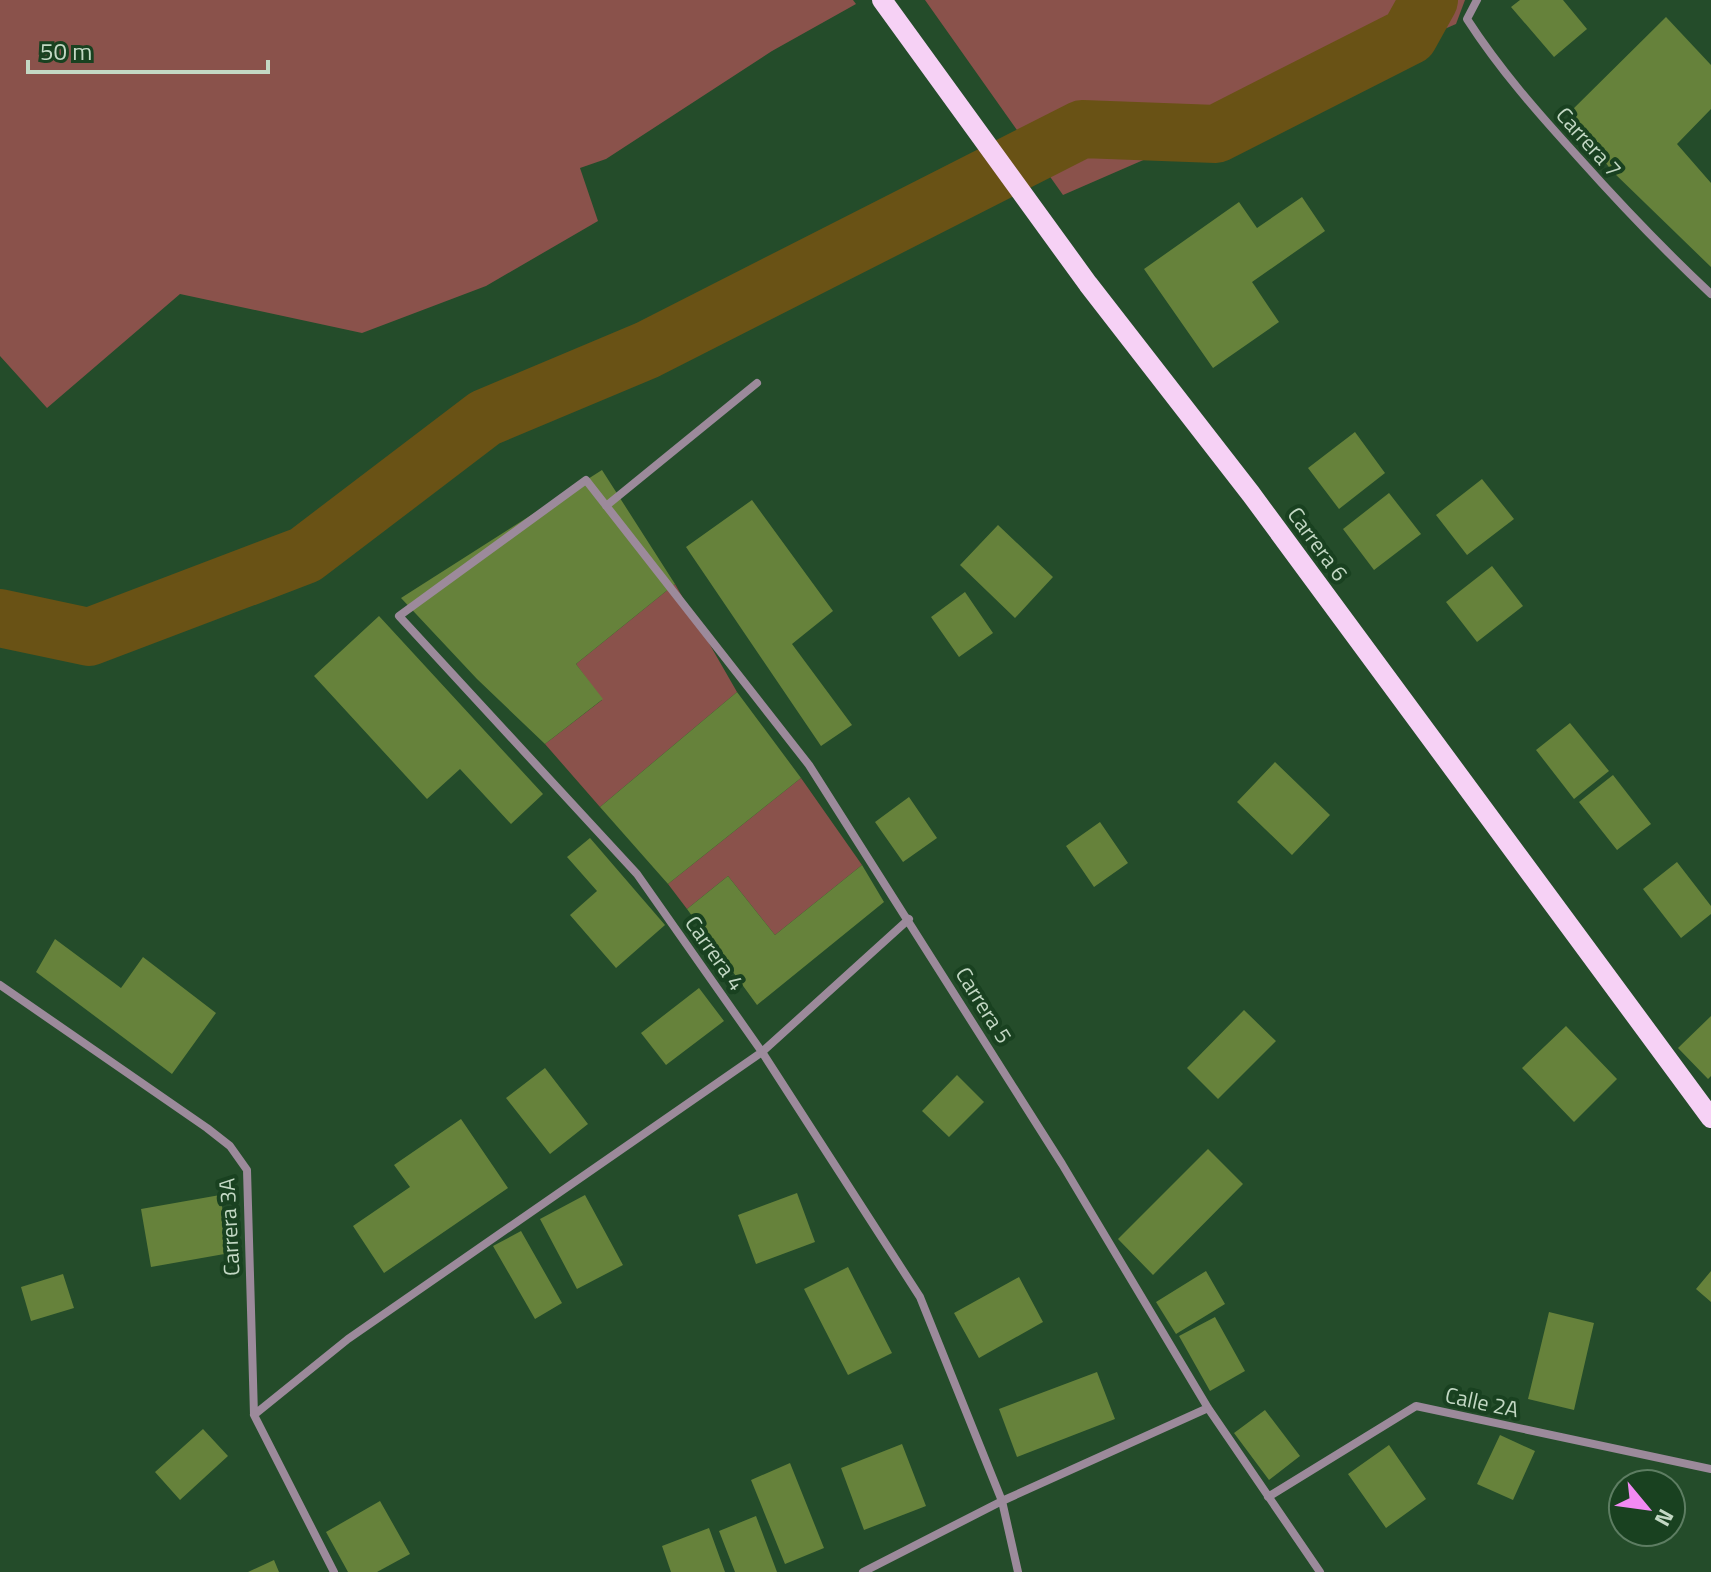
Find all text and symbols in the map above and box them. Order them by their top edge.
scale bar [28,24,268,74]
text: 50 m [40,33,92,69]
street label: Carrera 7 [1548,99,1630,185]
street label: Carrera 6 [1279,500,1357,588]
street label: Carrera 4 [677,908,753,998]
street label: Carrera 5 [947,960,1021,1050]
street label: Carrera 3A [209,1177,249,1277]
street label: Calle 2A [1442,1378,1522,1426]
north arrow [1607,1468,1687,1548]
text: N [1646,1503,1683,1533]

